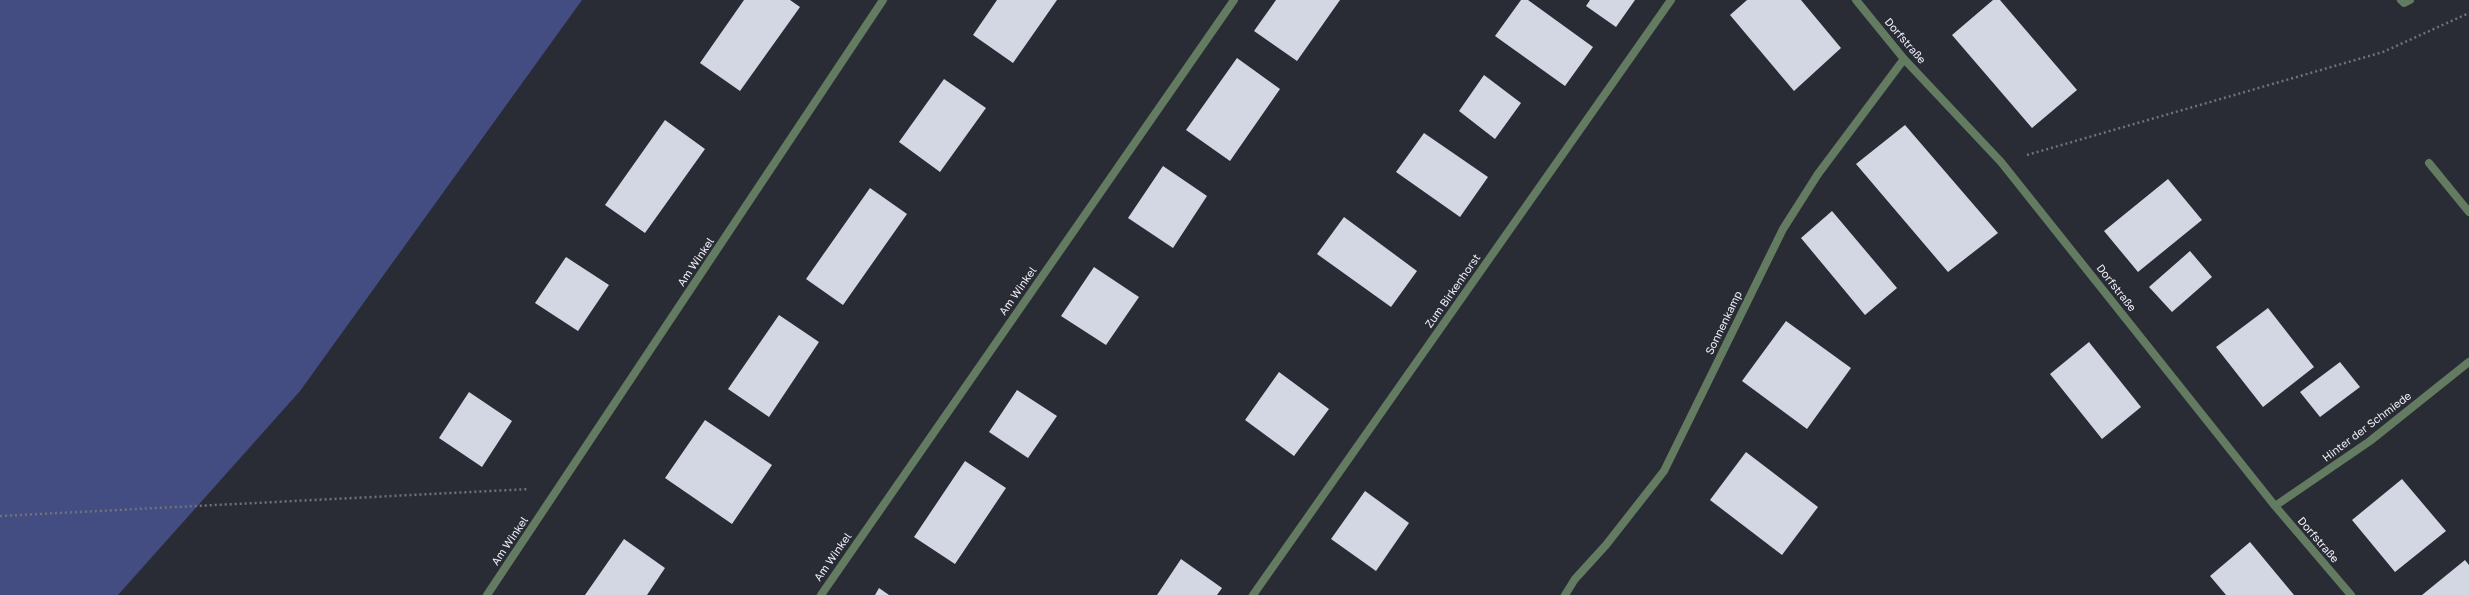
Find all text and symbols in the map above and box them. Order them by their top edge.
street label: Dorfstraße [1882,15,1928,67]
street label: Am Winkel [675,235,717,289]
street label: Zum Birkenhorst [1423,252,1483,330]
street label: Dorfstraße [2093,262,2139,314]
street label: Am Winkel [997,264,1039,318]
street label: Sonnenkamp [1703,289,1745,357]
street label: Hinter der Schmiede [2320,389,2414,465]
street label: Am Winkel [489,514,531,568]
street label: Dorfstraße [2295,514,2341,566]
street label: Am Winkel [812,530,854,584]

